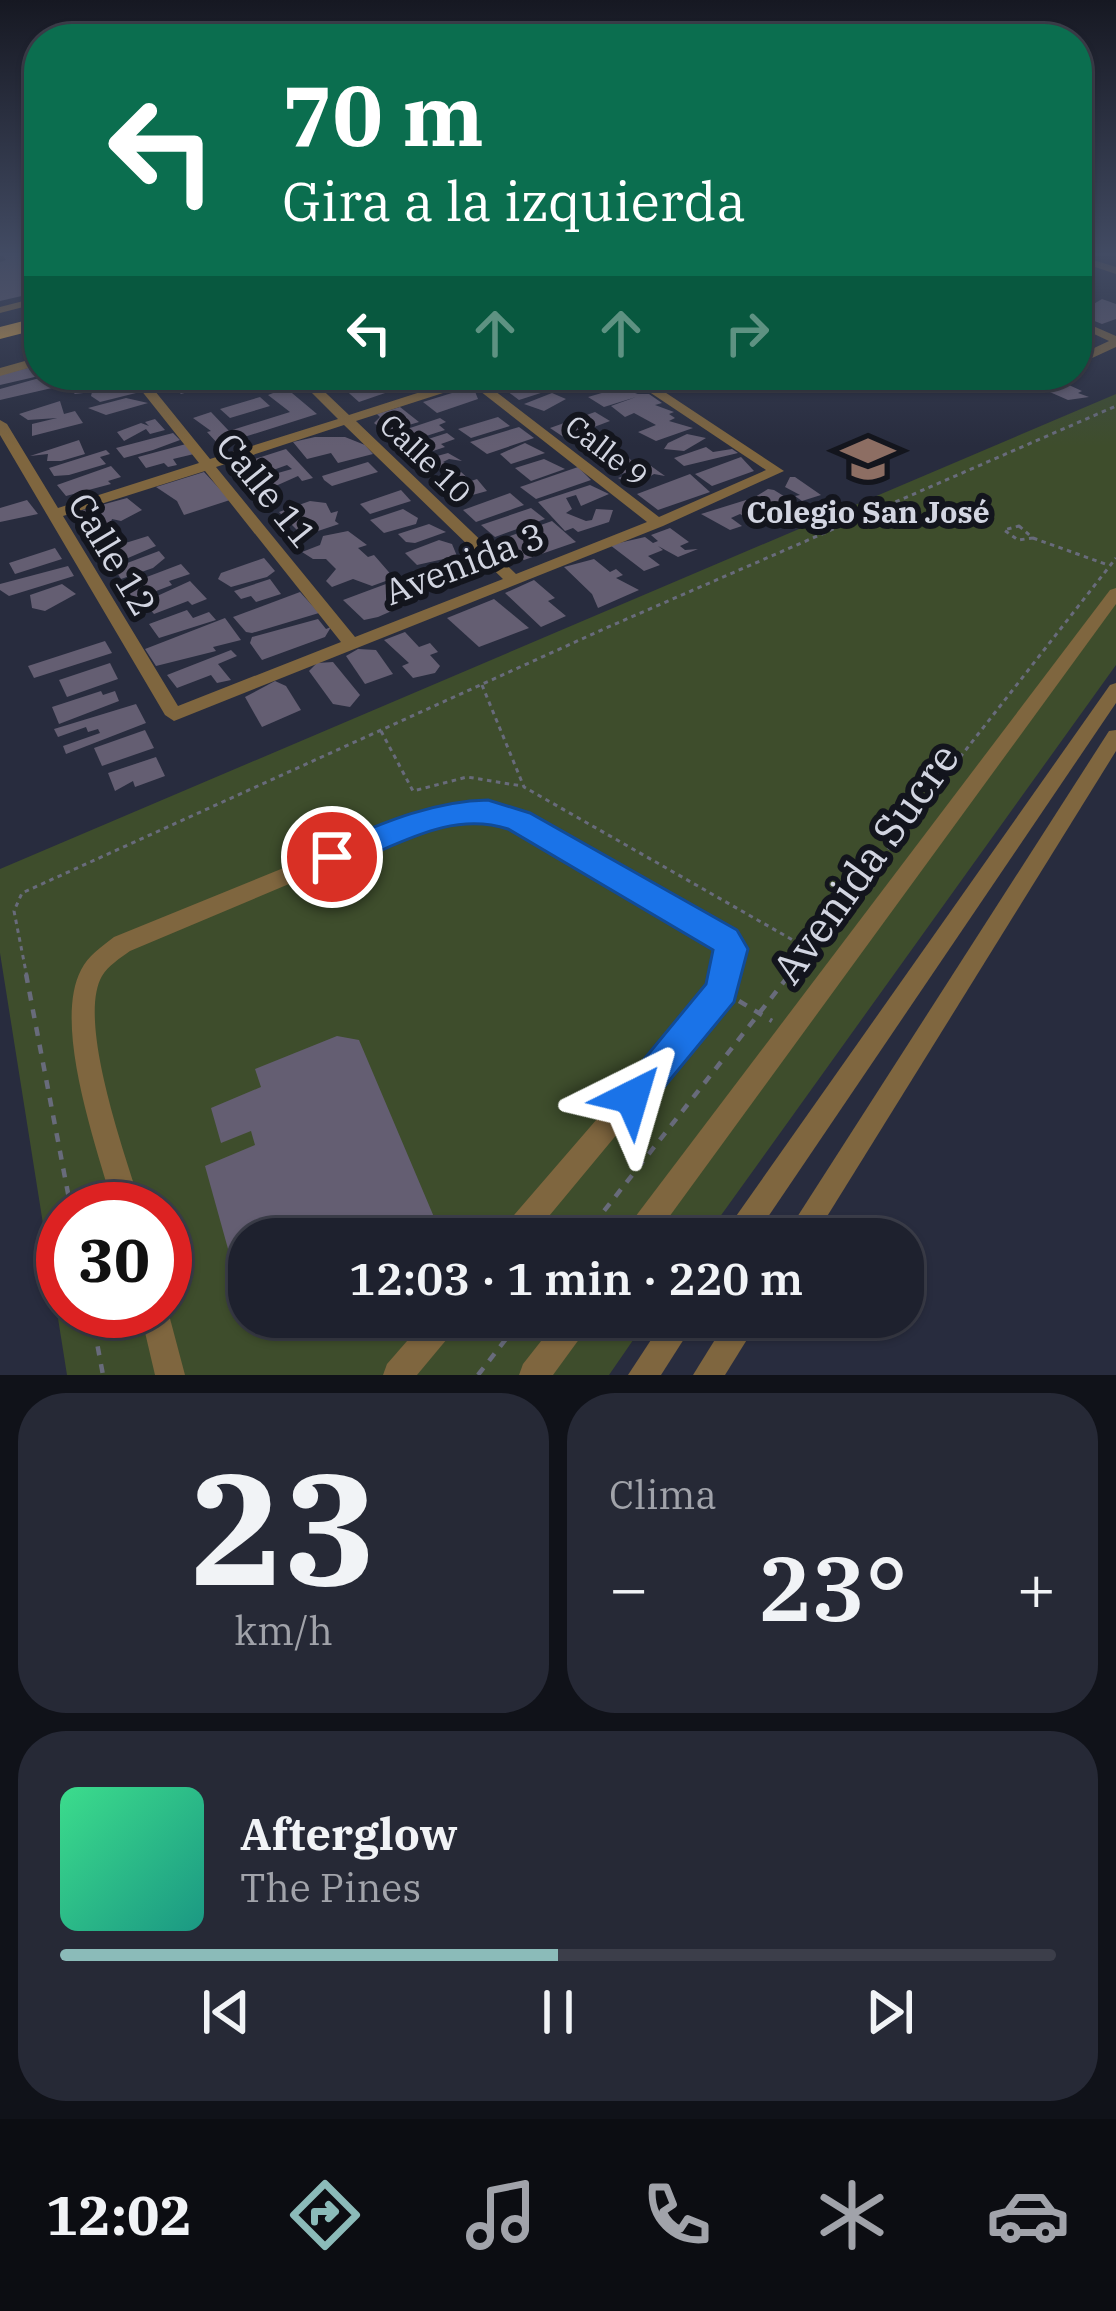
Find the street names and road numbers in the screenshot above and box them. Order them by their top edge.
street label: Calle 10 [372,405,480,511]
street label: Calle 9 [558,406,656,494]
street label: Calle 11 [206,423,328,557]
street label: Calle 12 [58,484,168,624]
street label: Avenida 3 [377,511,551,615]
street label: Avenida Sucre [759,732,971,994]

